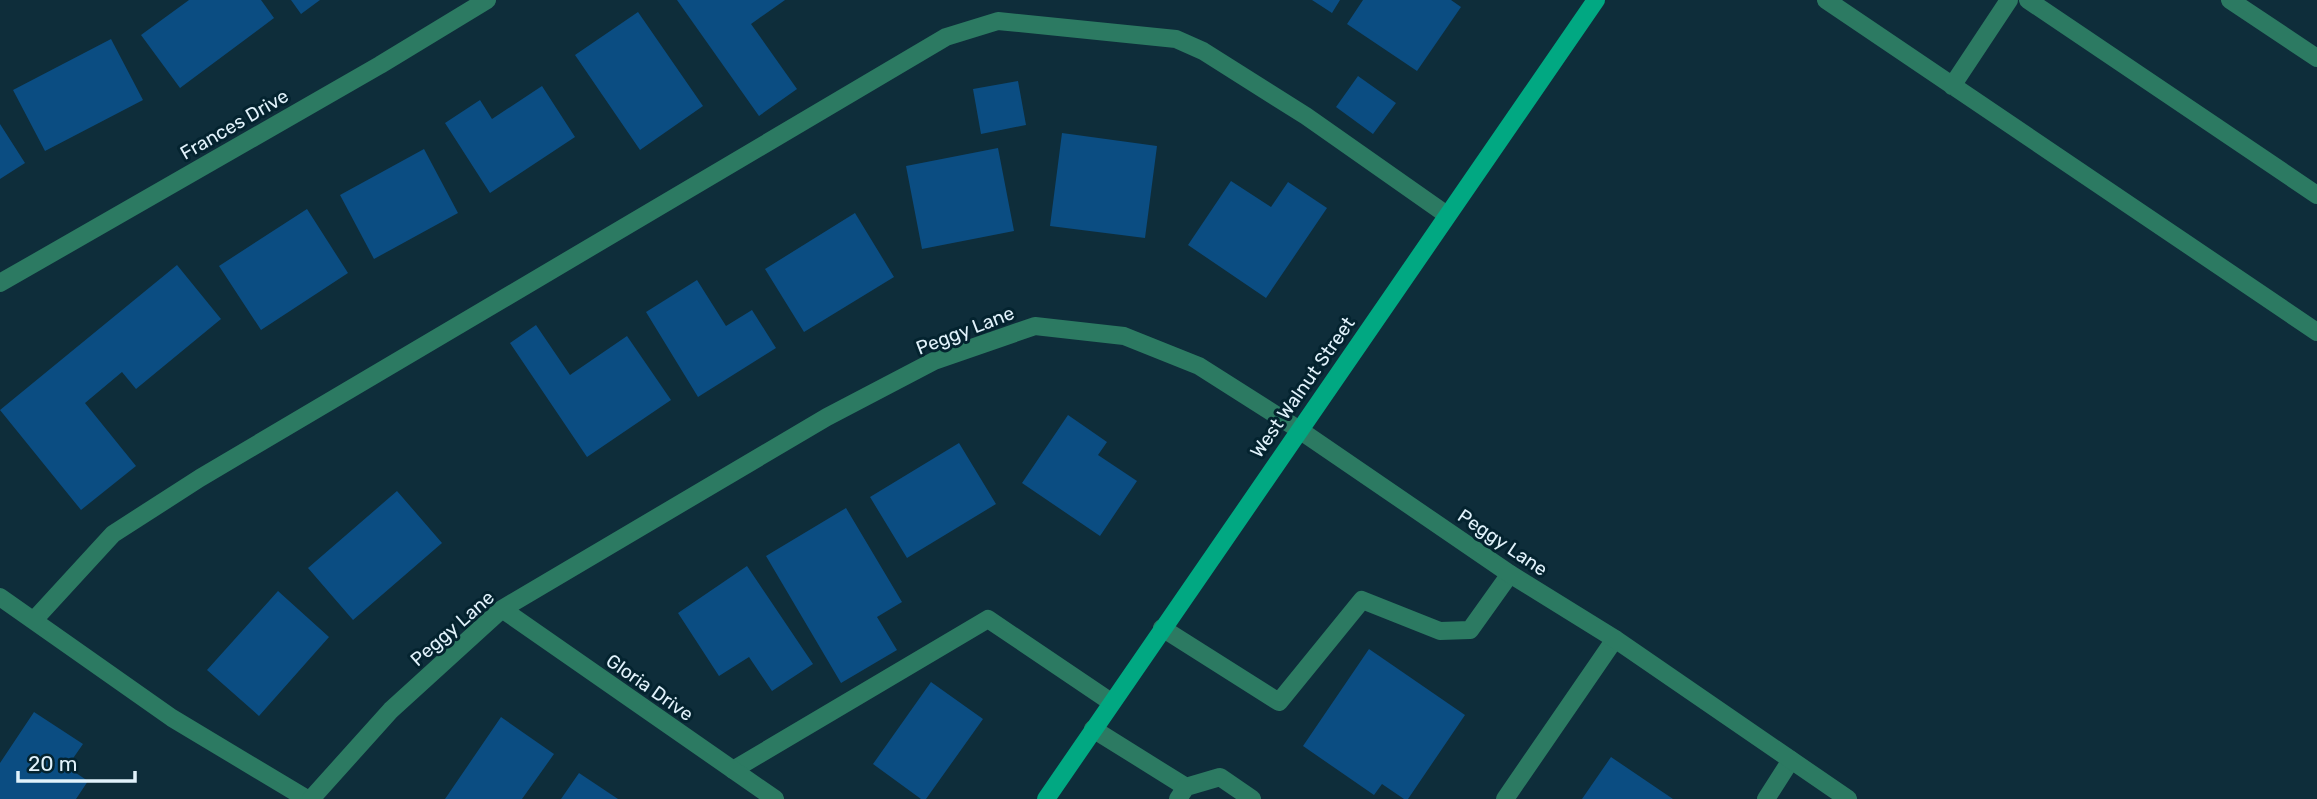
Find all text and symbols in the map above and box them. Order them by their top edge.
street label: Frances Drive [176,84,292,165]
street label: Peggy Lane [913,301,1018,360]
street label: West Walnut Street [1245,312,1360,462]
street label: Peggy Lane [1453,504,1552,581]
street label: Peggy Lane [406,586,499,671]
street label: Gloria Drive [602,649,698,726]
scale bar [18,740,135,784]
text: 20 m [28,751,77,776]

